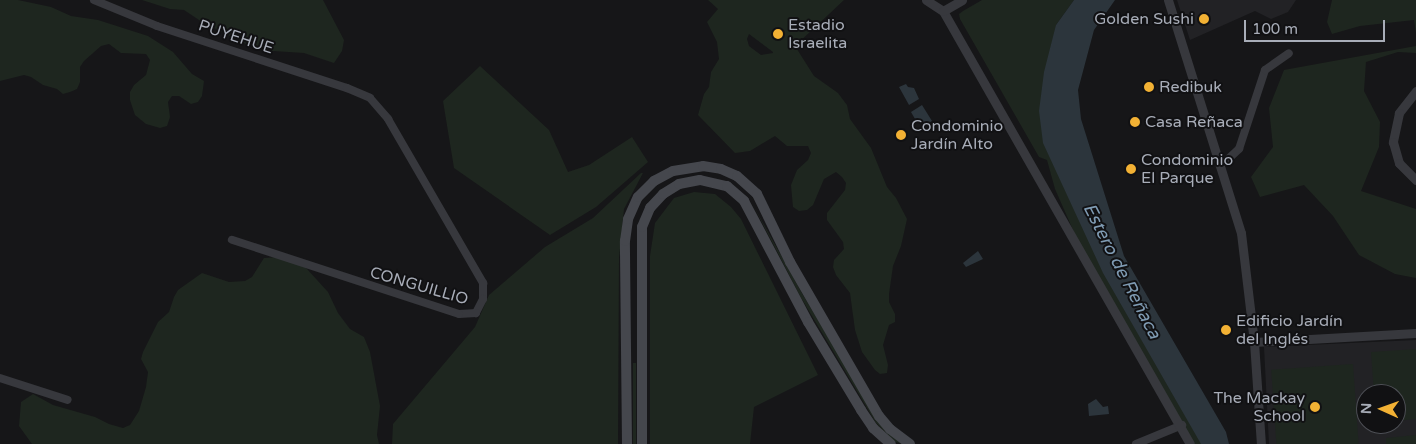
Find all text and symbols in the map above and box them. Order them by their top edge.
place label: Golden Sushi [1094,9,1194,29]
scale bar [1246,10,1387,42]
marker: Golden Sushi [1198,13,1210,25]
place label: Estadio Israelita [788,15,847,53]
street label: PUYEHUE [196,16,276,58]
text: 100 m [1252,20,1298,38]
marker: Estadio Israelita [772,28,784,40]
place label: Redibuk [1159,77,1222,97]
marker: Redibuk [1143,81,1155,93]
place label: Casa Reñaca [1145,112,1243,132]
place label: Condominio Jardín Alto [911,116,1003,154]
marker: Casa Reñaca [1129,116,1141,128]
marker: Condominio Jardín Alto [895,129,907,141]
place label: Condominio El Parque [1141,150,1233,188]
marker: Condominio El Parque [1125,163,1137,175]
water label: Estero de Reñaca [1079,200,1165,342]
street label: CONGUILLIO [368,263,470,309]
place label: Edificio Jardín del Inglés [1236,311,1343,349]
marker: Edificio Jardín del Inglés [1220,324,1232,336]
north arrow [1356,384,1406,434]
place label: The Mackay School [1213,388,1305,426]
marker: The Mackay School [1309,401,1321,413]
text: N [1358,403,1375,414]

